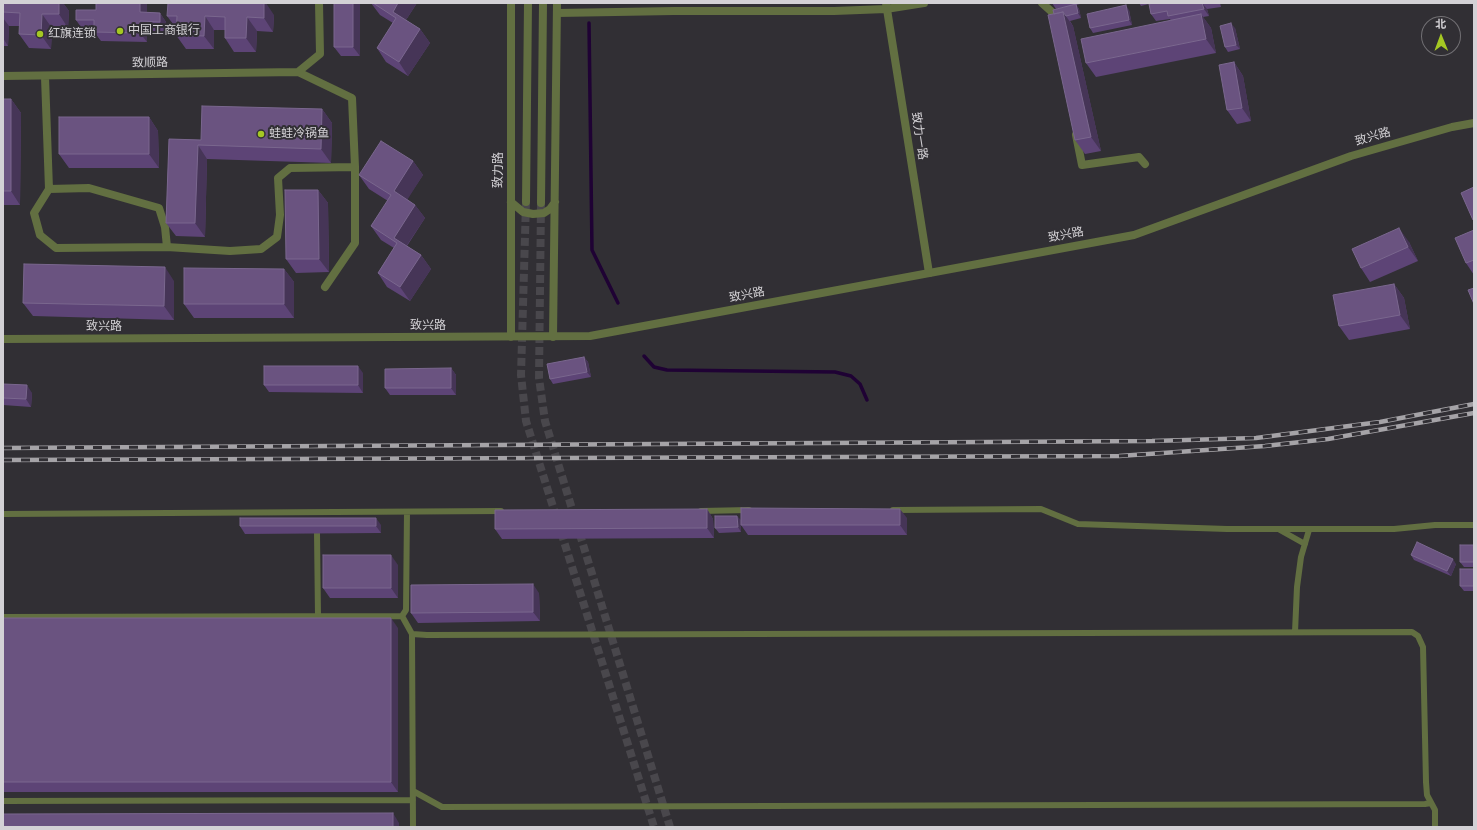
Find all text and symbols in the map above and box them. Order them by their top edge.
north arrow [1421,16,1461,56]
text: 北 [1435,18,1446,31]
place label: 中国工商银行 [128,24,200,38]
marker: 中国工商银行 [115,26,125,36]
place label: 红旗连锁 [48,27,96,41]
marker: 红旗连锁 [35,29,45,39]
street label: 致顺路 [132,55,168,71]
street label: 致力一路 [908,111,930,161]
street label: 致兴路 [1354,125,1392,149]
place label: 蛙蛙冷锅鱼 [269,127,329,141]
marker: 蛙蛙冷锅鱼 [256,129,266,139]
street label: 致力路 [492,152,506,188]
street label: 致兴路 [1047,224,1085,246]
street label: 致兴路 [728,284,766,306]
street label: 致兴路 [410,319,446,333]
street label: 致兴路 [86,320,122,334]

